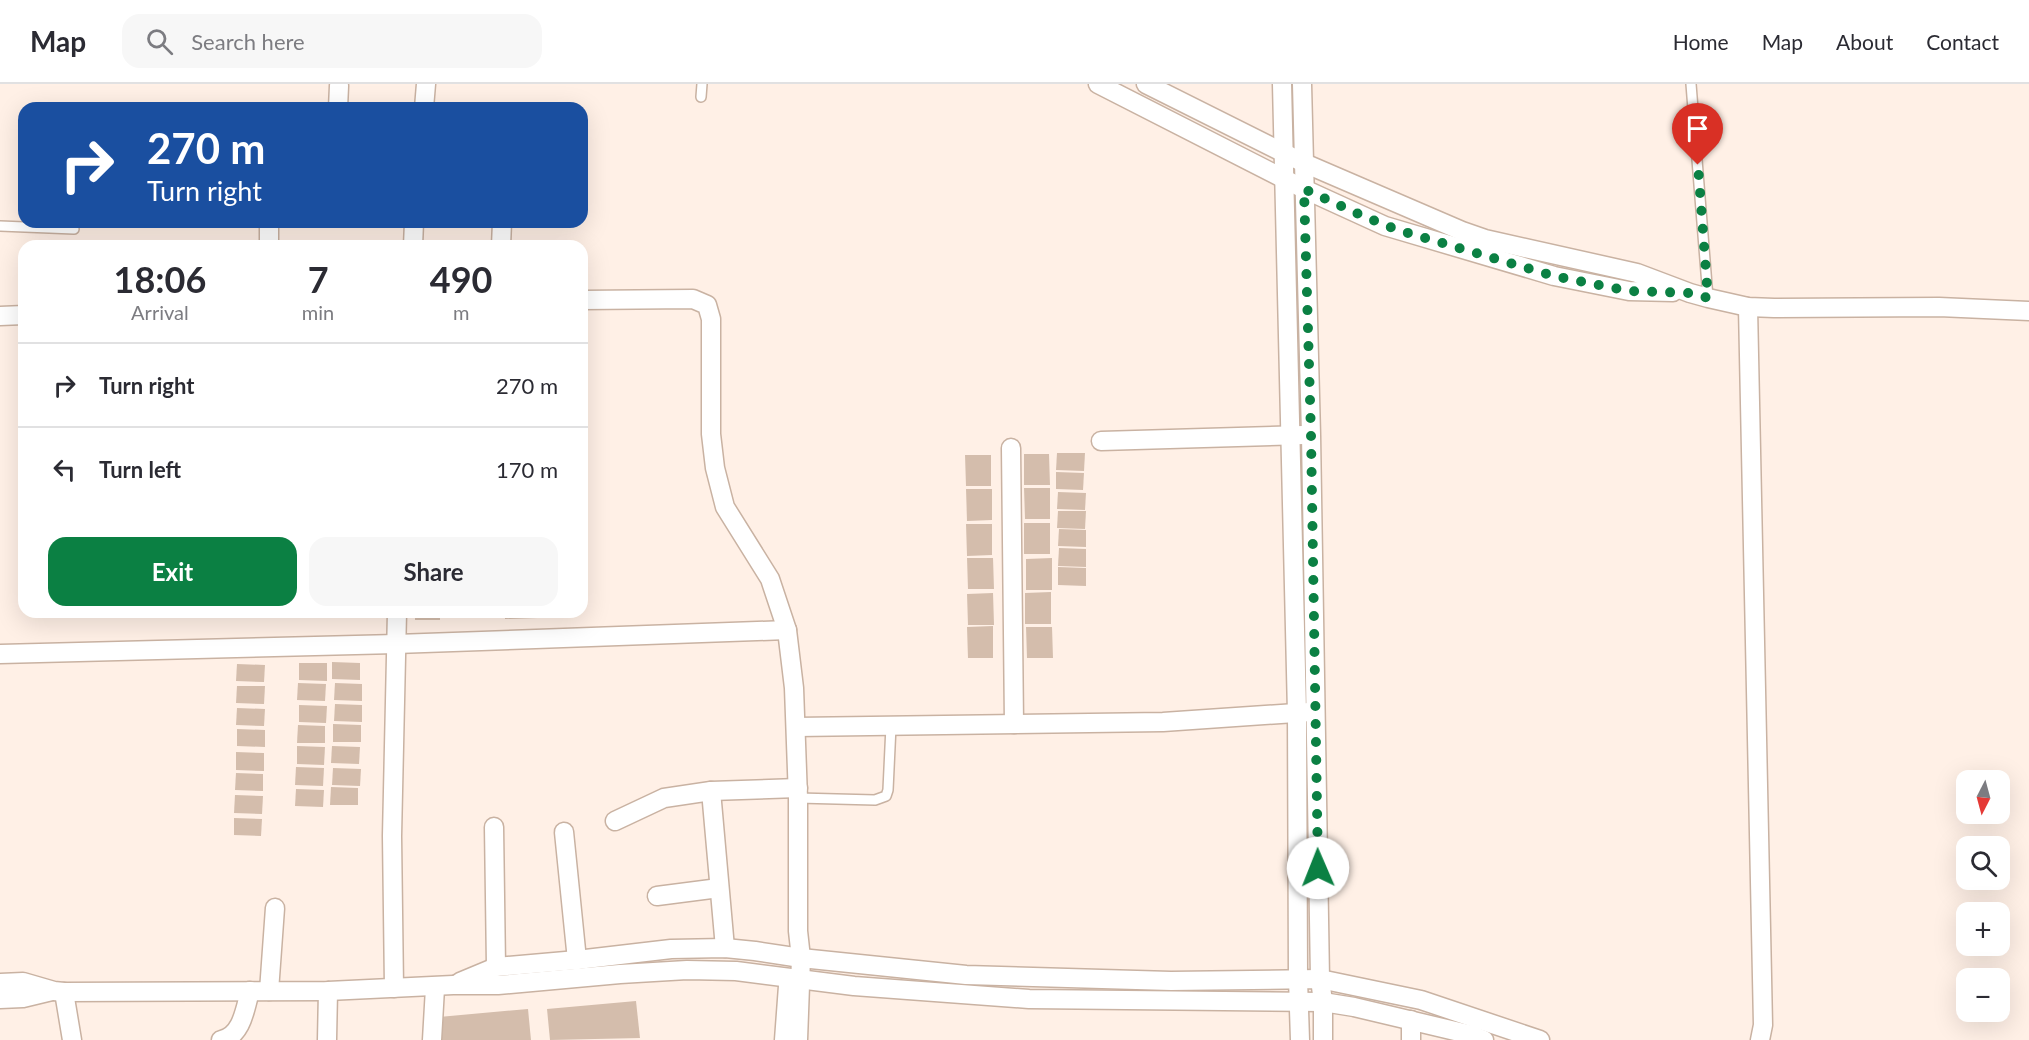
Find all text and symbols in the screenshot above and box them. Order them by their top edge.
search box [122,14,542,68]
text: Map [30,24,86,58]
icon: search [143,25,176,58]
text: Search here [191,28,305,55]
text: Home [1673,29,1729,54]
text: Map [1762,29,1803,54]
text: About [1836,29,1893,54]
text: Contact [1926,29,1999,54]
pin [1672,103,1723,165]
icon: arrive [1681,112,1714,145]
text: 270 m [147,123,265,173]
icon: right [48,126,126,204]
text: Turn right [147,174,262,207]
text: 18:06 [114,257,206,301]
text: 7 [308,257,329,301]
text: 490 [430,257,492,301]
text: Arrival [131,300,189,324]
text: min [302,300,334,324]
text: m [453,300,469,324]
icon: right [48,369,81,402]
text: Turn right [99,372,194,399]
text: 270 m [496,372,558,399]
icon: left [48,453,81,486]
text: Turn left [99,456,181,483]
text: 170 m [496,456,558,483]
button: Exit [48,537,297,606]
button: Share [309,537,558,606]
north arrow [1956,770,2010,824]
map controls [1956,770,2010,1022]
position arrow [1286,836,1350,900]
button: search [1956,836,2010,890]
button: + [1956,902,2010,956]
button: − [1956,968,2010,1022]

